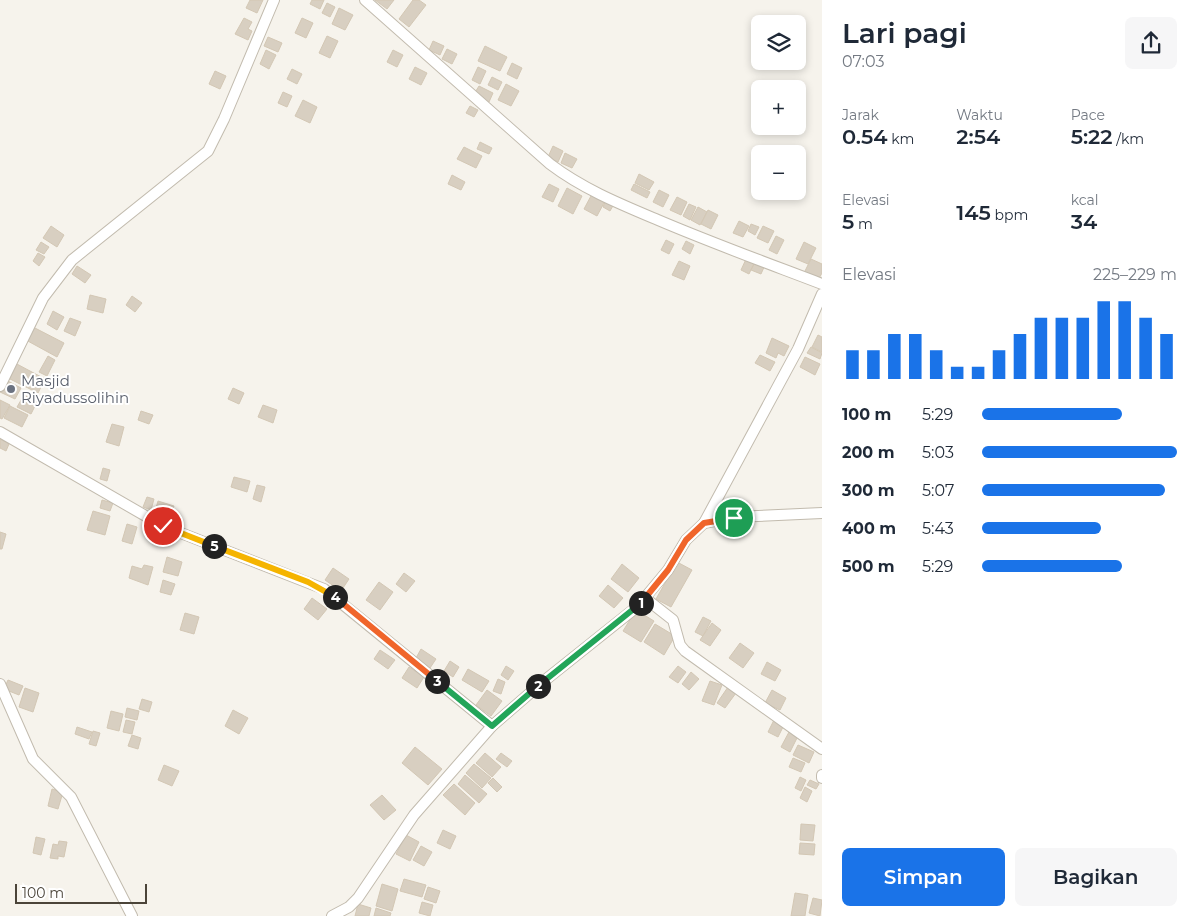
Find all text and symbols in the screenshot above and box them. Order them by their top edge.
map controls [751,15,806,200]
button: layers [751,15,806,70]
text: Lari pagi [842,16,967,50]
button: share [1125,17,1177,69]
text: 07:03 [842,52,884,71]
button: + [751,80,806,135]
text: Jarak [842,106,879,124]
text: Waktu [956,106,1003,124]
text: Pace [1071,106,1105,124]
text: 0.54 [842,124,888,149]
text: 2:54 [956,124,1000,149]
text: 5:22 [1071,124,1113,149]
text: km [888,130,914,148]
text: /km [1113,130,1144,148]
button: − [751,145,806,200]
text: Elevasi [842,191,890,209]
text: kcal [1071,191,1099,209]
text: 145 [956,200,991,225]
text: bpm [991,206,1028,224]
text: 5 [842,209,854,234]
text: 34 [1071,209,1097,234]
text: m [854,215,873,233]
text: Elevasi [842,265,896,284]
text: 225–229 m [1093,265,1177,284]
place label: Masjid Riyadussolihin [21,371,129,407]
marker: Masjid Riyadussolihin [5,383,17,395]
text: 100 m [842,405,891,424]
text: 5:29 [922,405,953,424]
text: 200 m [842,443,894,462]
text: 5:03 [922,443,954,462]
text: 300 m [842,481,895,500]
text: 5:07 [922,481,954,500]
pin [713,497,755,539]
icon: arrive [720,504,748,532]
pin [142,505,184,547]
icon: check [149,512,177,540]
text: 400 m [842,519,896,538]
text: 5:43 [922,519,954,538]
pin: 5 [202,534,226,558]
text: 5 [210,537,219,555]
text: 500 m [842,557,895,576]
text: 5:29 [922,557,953,576]
pin: 4 [322,584,348,610]
text: 4 [331,588,340,606]
pin: 1 [628,590,654,616]
text: 1 [639,594,644,612]
pin: 3 [424,668,450,694]
text: 3 [433,672,442,690]
pin: 2 [526,674,550,698]
text: 2 [534,677,543,695]
button: Simpan [842,848,1005,906]
button: Bagikan [1015,848,1177,906]
scale bar [15,881,148,904]
text: 100 m [22,884,64,902]

